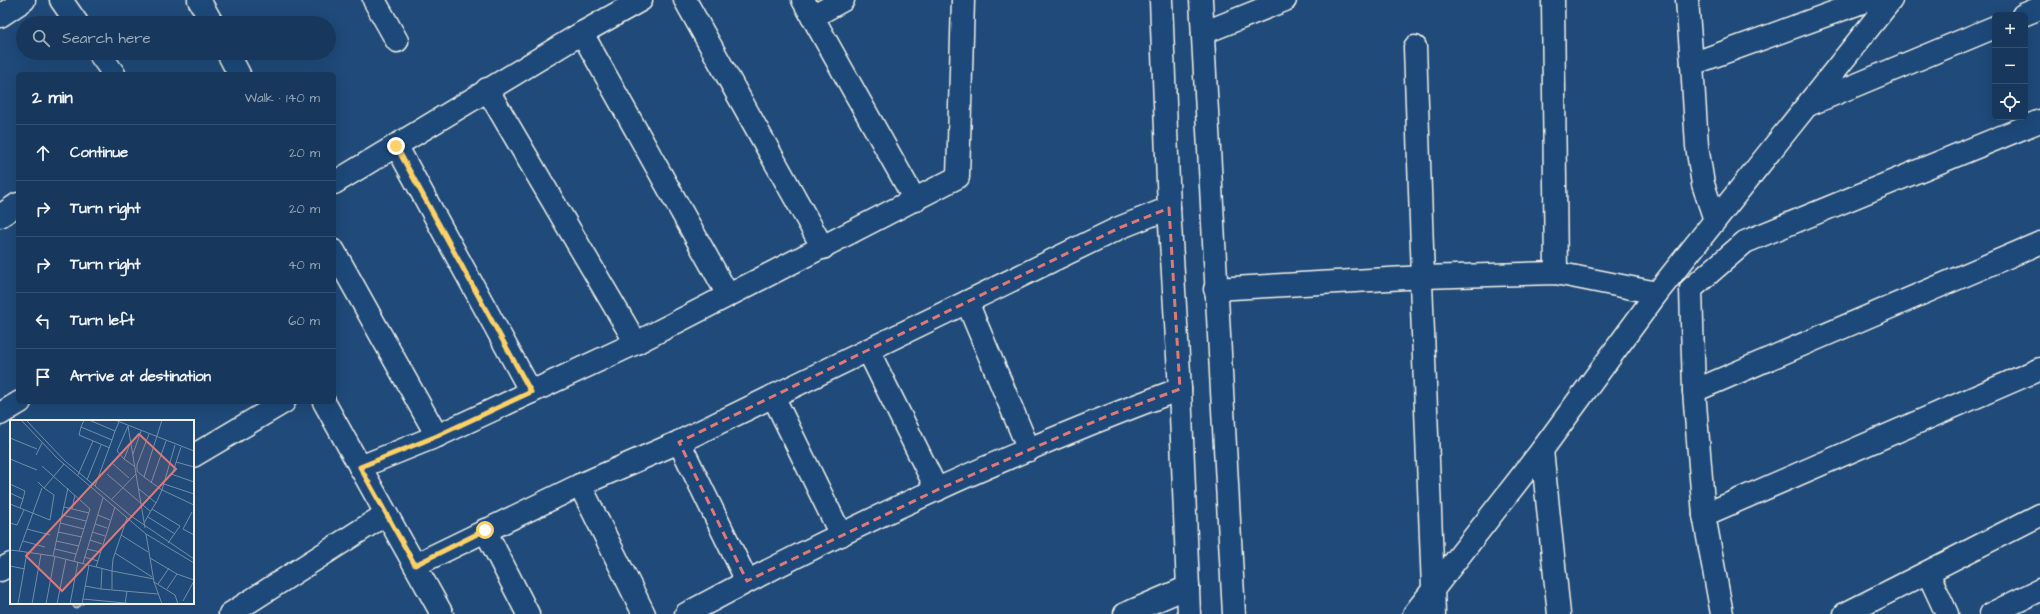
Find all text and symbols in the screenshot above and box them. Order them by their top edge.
map controls [1992,12,2028,120]
button: + [1992,12,2028,48]
search box [16,16,336,60]
icon: search [30,27,52,49]
text: Search here [62,28,151,49]
button: − [1992,48,2028,84]
button: locate [1992,84,2028,120]
text: 2 min [32,86,73,110]
text: Walk · 140 m [245,89,320,107]
route end [387,137,405,155]
icon: ahead [32,142,54,164]
text: Continue [70,142,128,163]
text: 20 m [289,144,320,162]
icon: right [32,198,54,220]
text: Turn right [70,198,141,219]
text: 20 m [289,200,320,218]
icon: right [32,254,54,276]
text: Turn right [70,254,141,275]
text: 40 m [288,256,320,274]
icon: left [32,310,54,332]
text: Turn left [70,310,134,331]
text: 60 m [288,312,320,330]
icon: arrive [32,366,54,388]
text: Arrive at destination [70,366,211,387]
inset map [10,420,194,604]
route start [476,521,494,539]

